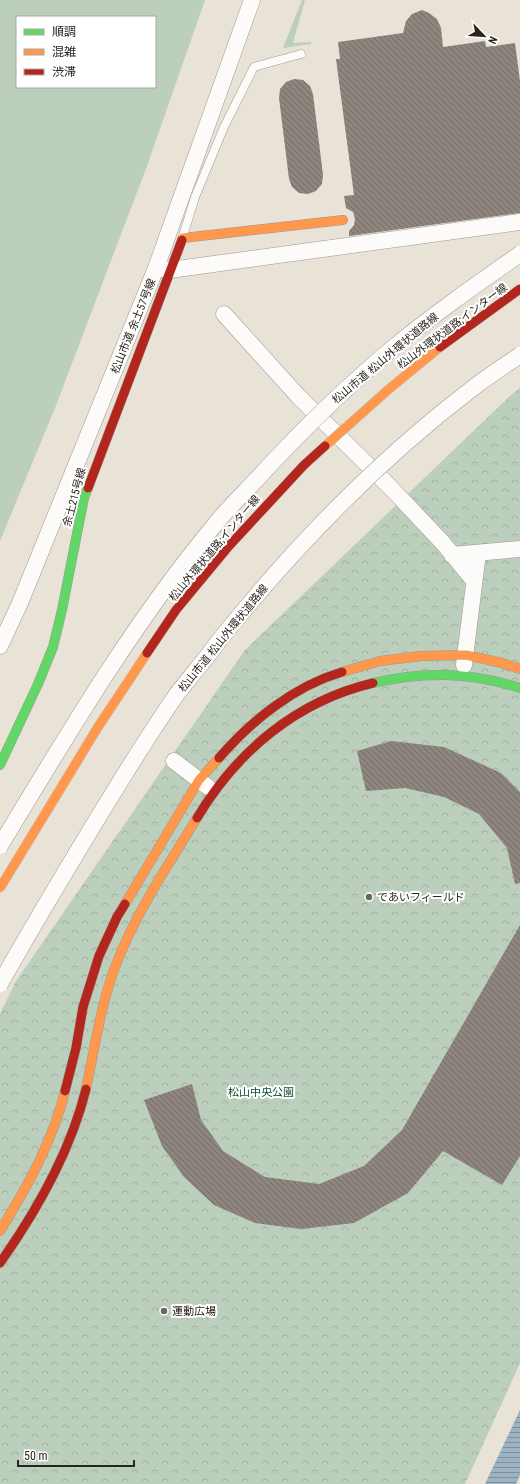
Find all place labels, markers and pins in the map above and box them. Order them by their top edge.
place label: であいフィールド [377,891,465,904]
marker: であいフィールド [364,892,374,902]
place label: 運動広場 [172,1305,216,1318]
marker: 運動広場 [159,1306,169,1316]

